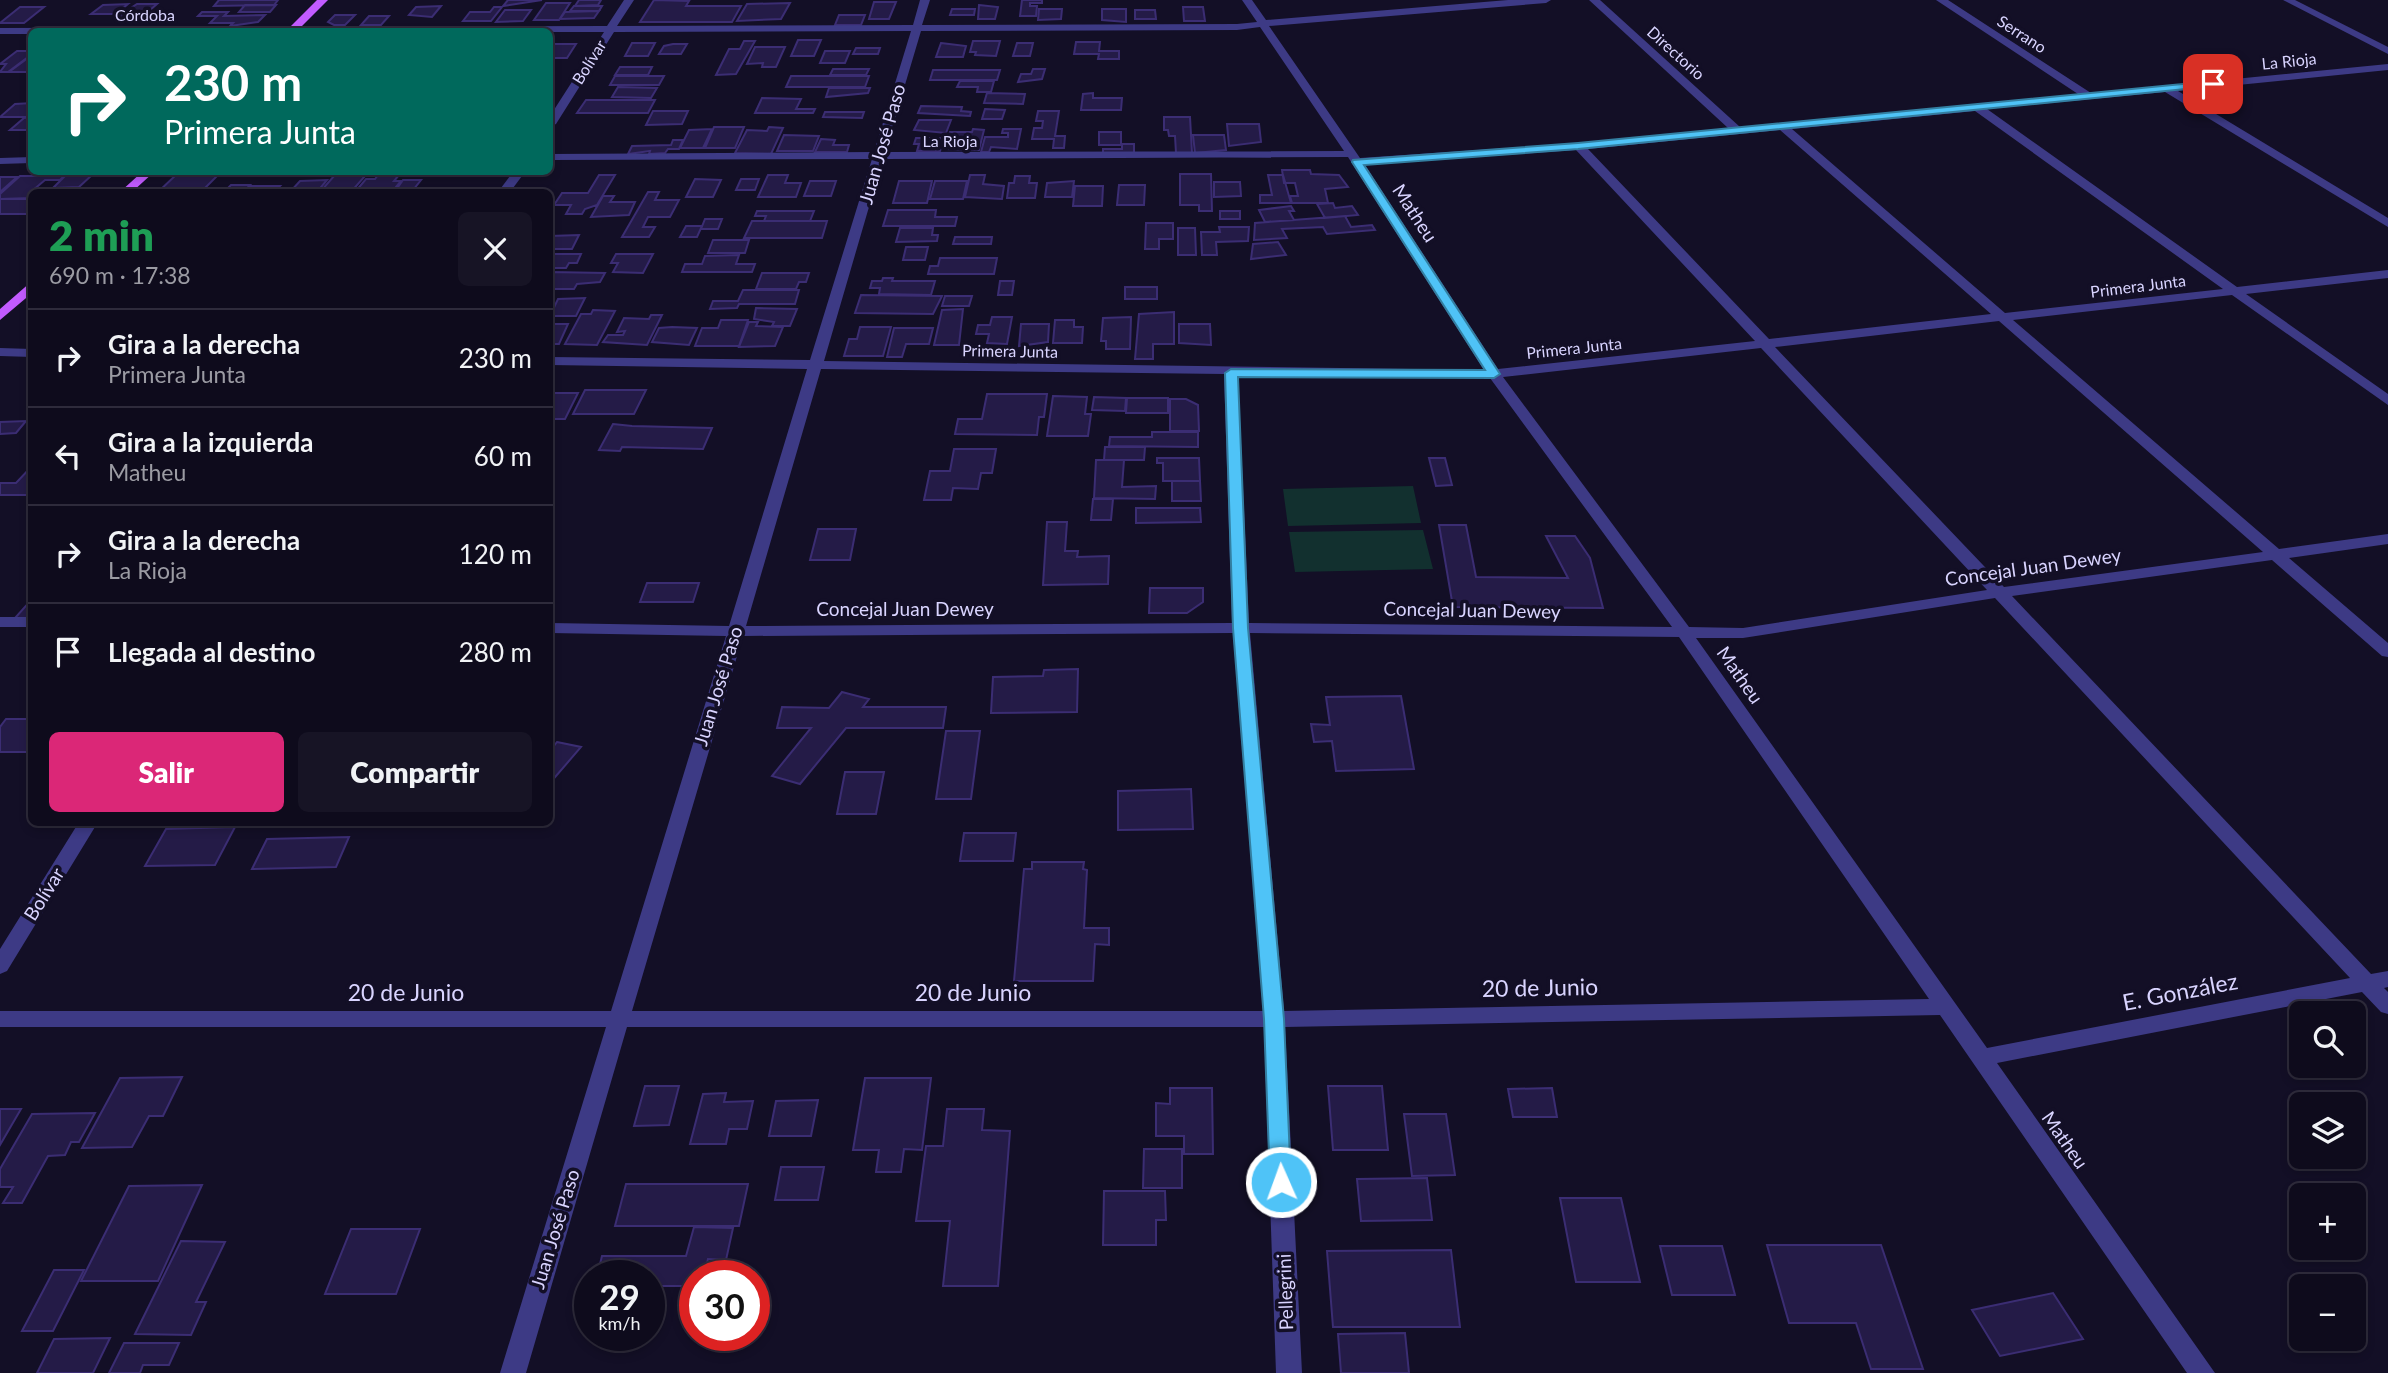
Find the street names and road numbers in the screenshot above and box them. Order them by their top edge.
street label: Córdoba [115,5,175,24]
street label: Serrano [1994,11,2050,56]
street label: Directorio [1644,22,1709,83]
street label: Bolívar [568,36,610,87]
street label: La Rioja [2261,48,2317,73]
street label: Juan José Paso [853,81,910,207]
street label: La Rioja [923,131,977,150]
street label: Matheu [1388,179,1443,246]
street label: Primera Junta [2089,270,2187,301]
street label: Primera Junta [1525,333,1623,362]
street label: Primera Junta [962,340,1058,361]
street label: Concejal Juan Dewey [1943,543,2123,590]
street label: Concejal Juan Dewey [1383,596,1561,623]
street label: Concejal Juan Dewey [816,597,994,620]
street label: Juan José Paso [688,623,747,748]
street label: Matheu [1712,642,1768,708]
street label: Bolívar [18,863,69,924]
street label: E. González [2120,966,2240,1016]
street label: 20 de Junio [1482,972,1598,1002]
street label: 20 de Junio [348,978,464,1006]
street label: 20 de Junio [915,978,1031,1006]
street label: Matheu [2037,1107,2093,1173]
street label: Juan José Paso [525,1166,584,1291]
street label: Pellegrini [1272,1253,1297,1331]

